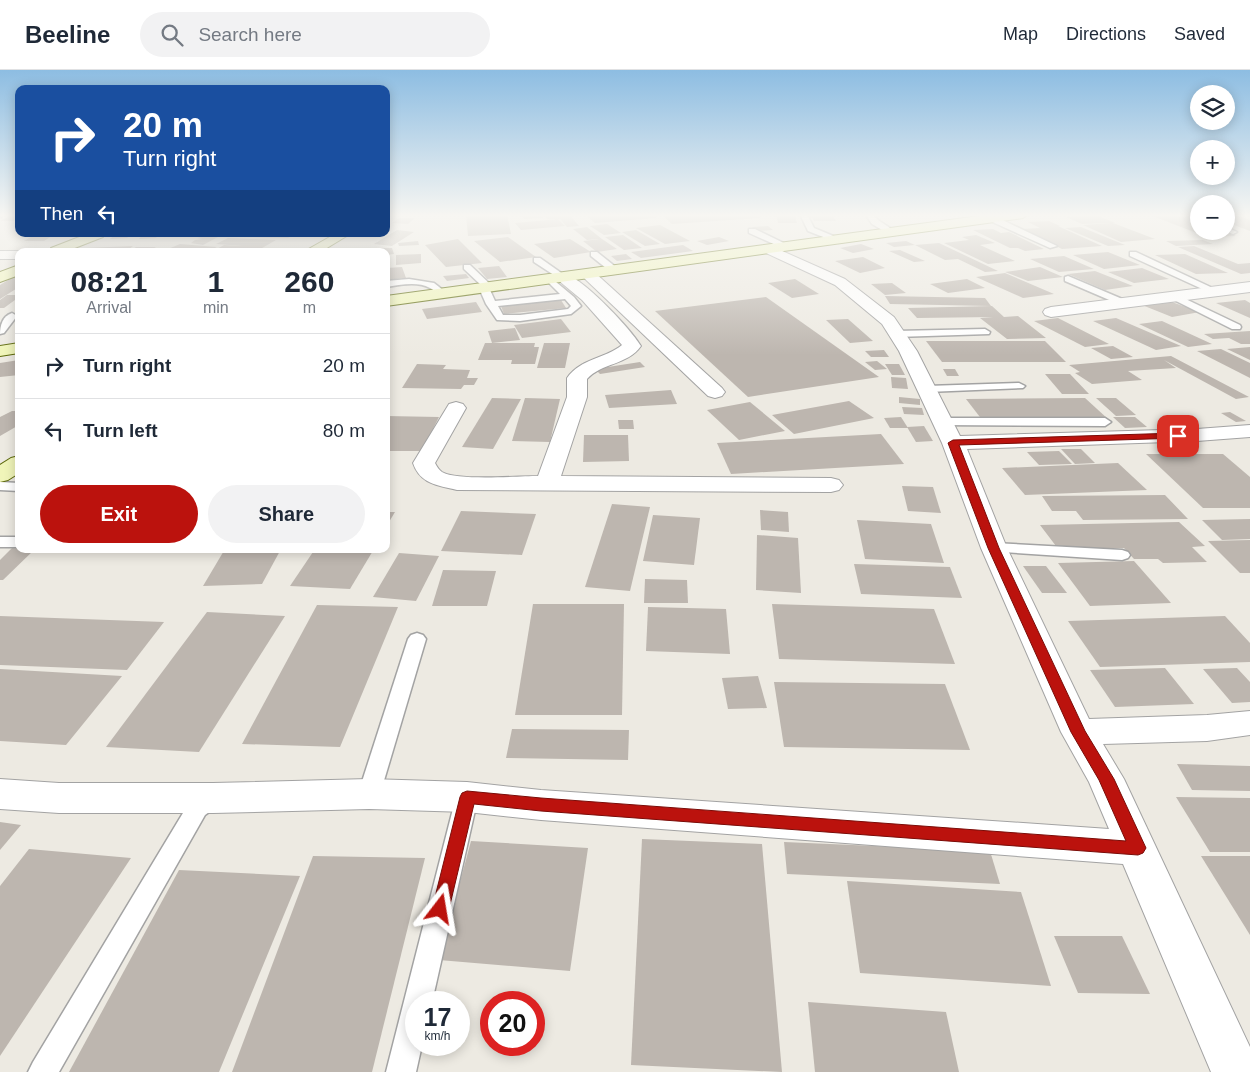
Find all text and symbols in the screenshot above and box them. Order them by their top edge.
search box [140,12,490,57]
text: Beeline [25,21,110,48]
icon: search [158,21,186,49]
text: Search here [198,24,302,45]
text: Map [1003,24,1038,44]
text: Directions [1066,24,1146,44]
text: Saved [1174,24,1225,44]
map controls [1190,85,1235,240]
button: layers [1190,85,1235,130]
icon: right [40,105,105,170]
text: 20 m [123,105,203,144]
button: + [1190,140,1235,185]
text: Turn right [123,146,216,171]
button: − [1190,195,1235,240]
icon: left [93,200,121,228]
text: Then [40,203,83,224]
text: 08:21 [71,265,147,298]
text: 1 [207,265,224,298]
text: 260 [284,265,334,298]
text: Arrival [86,299,132,316]
text: min [203,299,229,316]
text: m [303,299,316,316]
icon: right [40,352,68,380]
text: Turn right [83,355,171,376]
text: 20 m [323,355,365,376]
pin [1157,415,1199,457]
icon: left [40,417,68,445]
text: Turn left [83,420,158,441]
text: 80 m [323,420,365,441]
icon: arrive [1164,422,1192,450]
button: Exit [40,485,198,543]
button: Share [208,485,365,543]
position arrow [413,882,465,934]
speed limit sign: 20 [480,991,545,1056]
text: 17 [424,1003,451,1031]
text: km/h [424,1029,451,1043]

